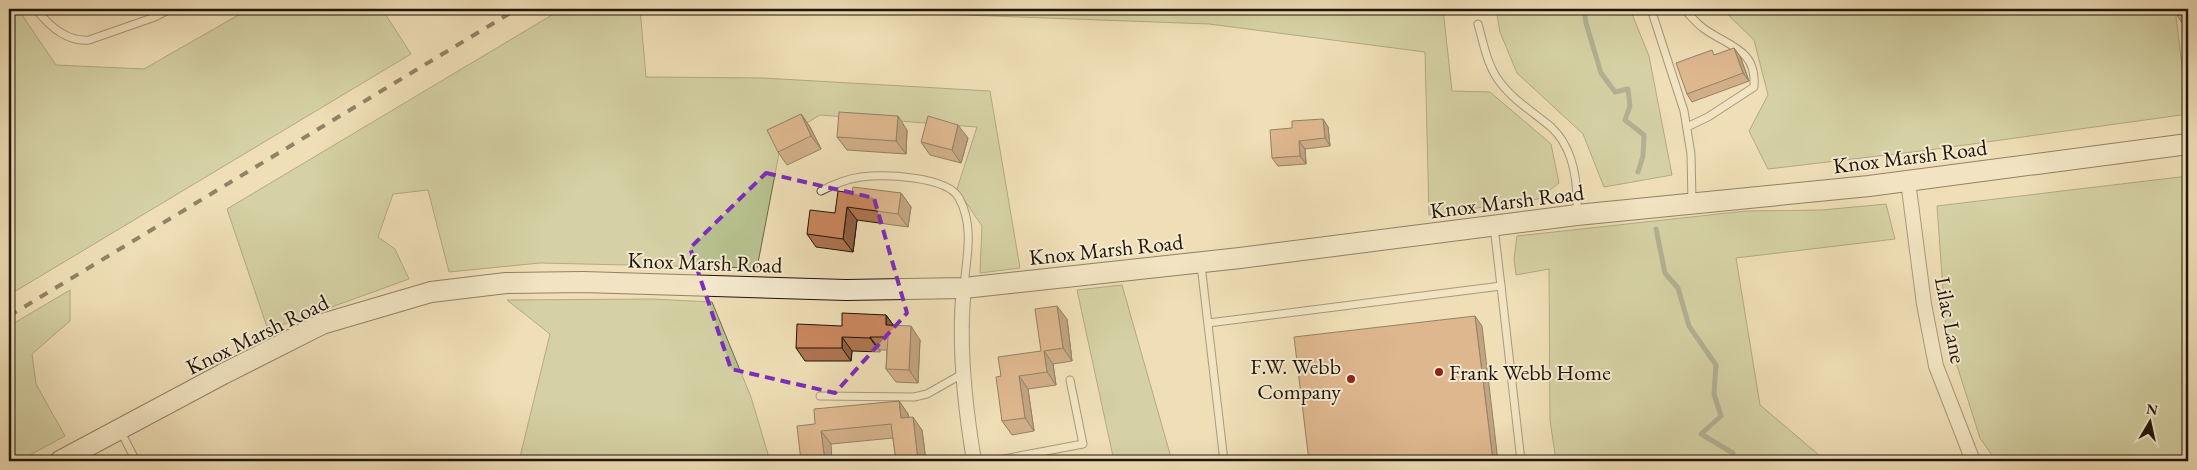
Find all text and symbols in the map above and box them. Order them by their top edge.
street label: Knox Marsh Road [1831,133,1990,180]
street label: Knox Marsh Road [1428,178,1587,225]
street label: Knox Marsh Road [1027,227,1185,272]
street label: Knox Marsh Road [627,245,784,280]
street label: Lilac Lane [1928,274,1973,366]
street label: Knox Marsh Road [181,287,334,381]
place label: F.W. Webb Company [1250,352,1341,406]
place label: Frank Webb Home [1449,358,1611,387]
marker: Frank Webb Home [1433,366,1445,378]
marker: F.W. Webb Company [1345,373,1357,385]
north arrow [2124,398,2174,448]
text: N [2145,399,2160,419]

